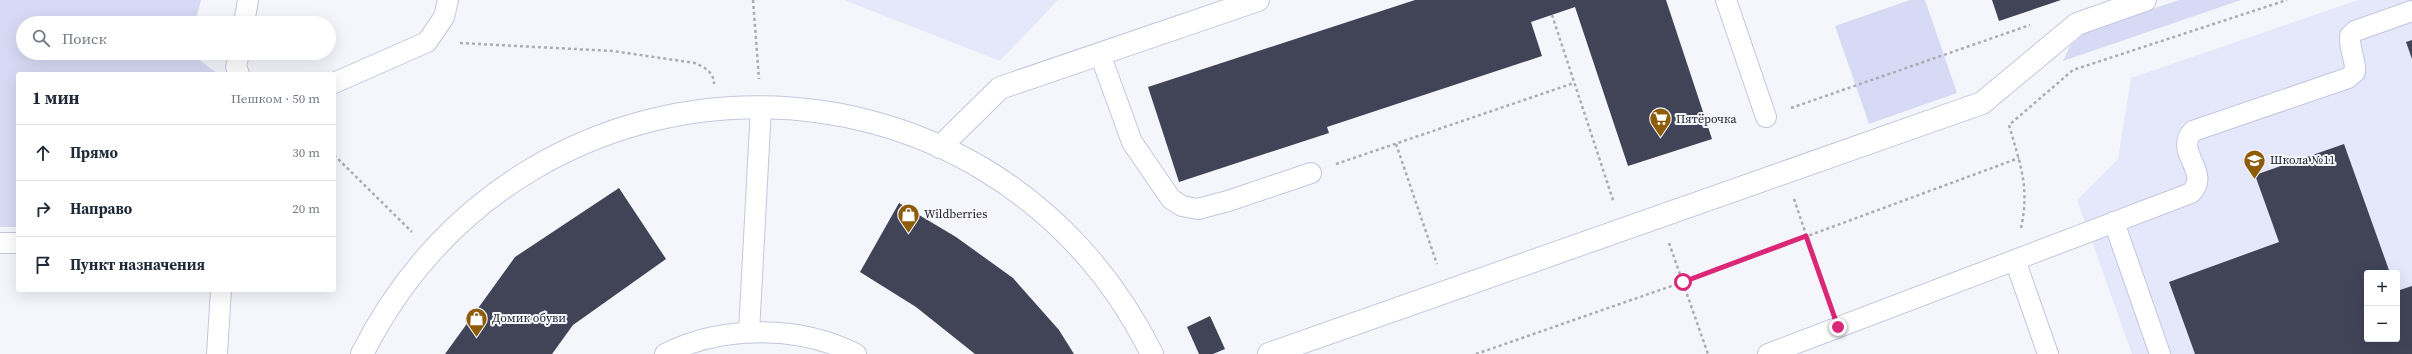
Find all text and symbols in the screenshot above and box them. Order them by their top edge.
search box [16,16,336,60]
icon: search [30,27,52,49]
text: Поиск [62,28,107,49]
text: 1 мин [32,86,80,110]
text: Пешком · 50 m [231,90,320,107]
supermarket icon: Пятёрочка [1647,106,1673,139]
place label: Пятёрочка [1676,111,1737,127]
icon: ahead [32,142,54,164]
text: Прямо [70,142,118,163]
text: 30 m [292,144,320,161]
school or university icon: Школа №11 [2242,147,2268,180]
place label: Школа №11 [2270,152,2335,168]
icon: right [32,198,54,220]
text: Направо [70,198,132,219]
text: 20 m [292,200,320,217]
shop icon: Wildberries [896,201,922,234]
place label: Wildberries [924,206,987,222]
icon: arrive [32,254,54,276]
text: Пункт назначения [70,254,205,275]
map controls [2364,270,2400,342]
button: + [2364,270,2400,306]
route start [1674,273,1692,291]
shop icon: Домик обуви [463,305,489,338]
button: − [2364,306,2400,342]
place label: Домик обуви [492,310,566,326]
route end [1829,318,1847,336]

